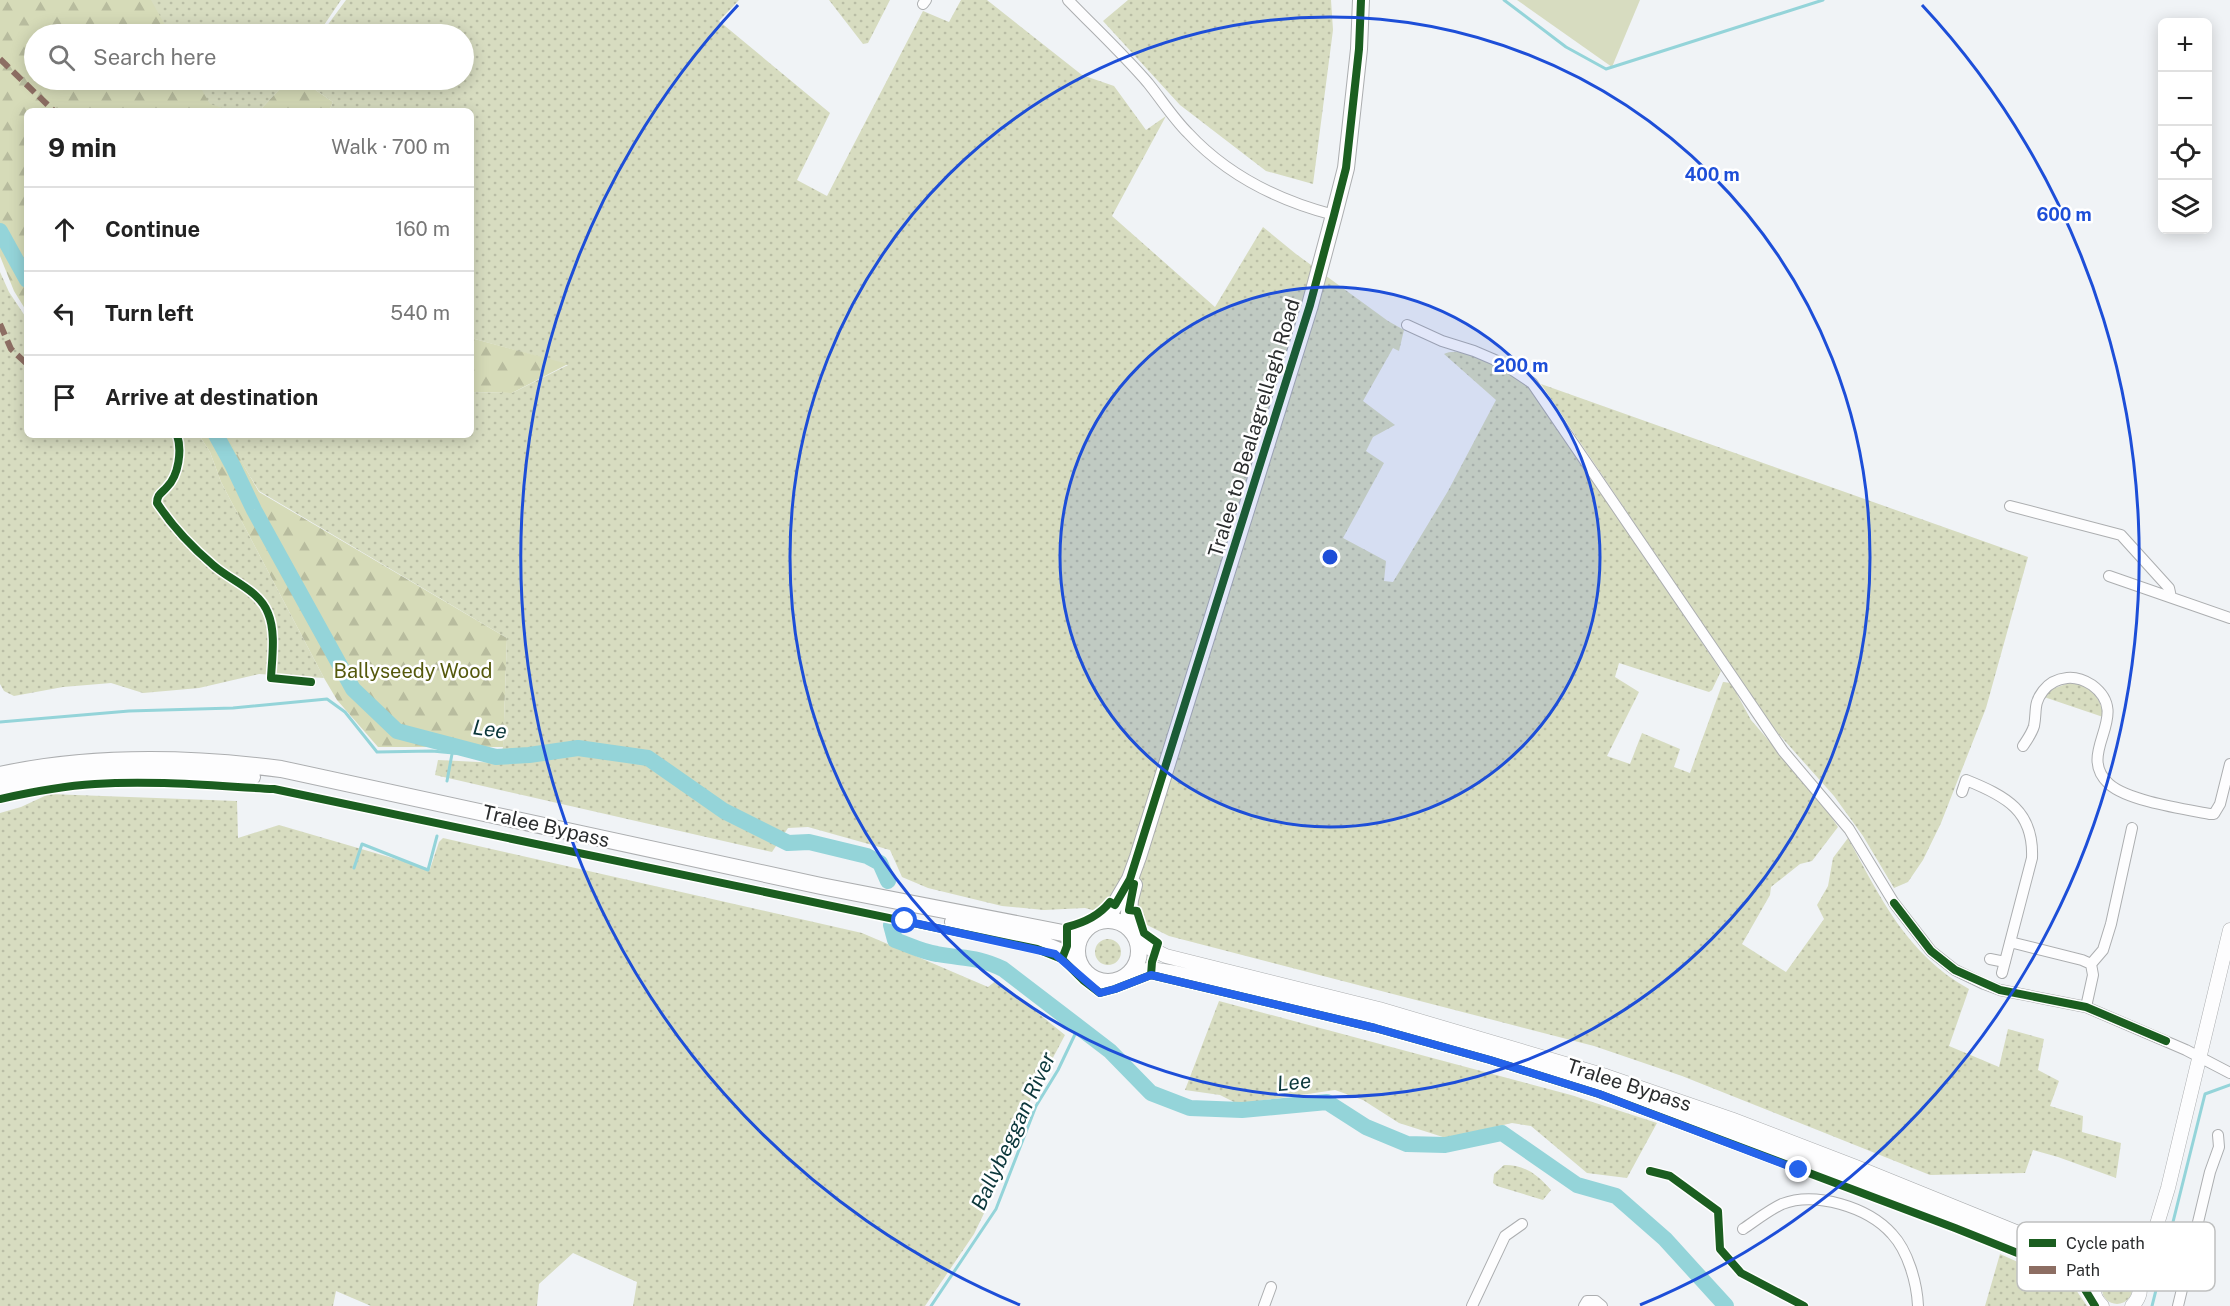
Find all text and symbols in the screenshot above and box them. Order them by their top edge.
map controls [2158,18,2212,234]
button: + [2158,18,2212,72]
search box [24,24,474,90]
icon: search [45,41,78,74]
text: Search here [93,44,217,70]
button: − [2158,72,2212,126]
button: locate [2158,126,2212,180]
text: 9 min [48,132,117,163]
text: Walk · 700 m [331,135,450,159]
text: 400 m [1684,164,1740,185]
button: layers [2158,180,2212,234]
text: 600 m [2036,204,2092,225]
icon: ahead [48,213,81,246]
text: Continue [105,216,200,242]
text: 160 m [395,217,450,241]
street label: Tralee to Bealagrellagh Road [1203,296,1305,560]
icon: left [48,297,81,330]
text: Turn left [105,300,194,326]
text: 540 m [390,301,450,325]
text: 200 m [1494,355,1548,376]
icon: arrive [48,381,81,414]
text: Arrive at destination [105,384,318,410]
centre of rings [1320,547,1340,567]
park label: Ballyseedy Wood [334,659,492,683]
water label: Lee [471,714,509,744]
street label: Tralee Bypass [480,800,612,852]
route start [891,907,917,933]
water label: Ballybeggan River [966,1047,1061,1214]
street label: Tralee Bypass [1564,1054,1694,1116]
water label: Lee [1276,1068,1312,1096]
route end [1785,1156,1811,1182]
legend [2017,1222,2215,1291]
text: Cycle path [2066,1234,2145,1253]
text: Path [2066,1261,2100,1280]

